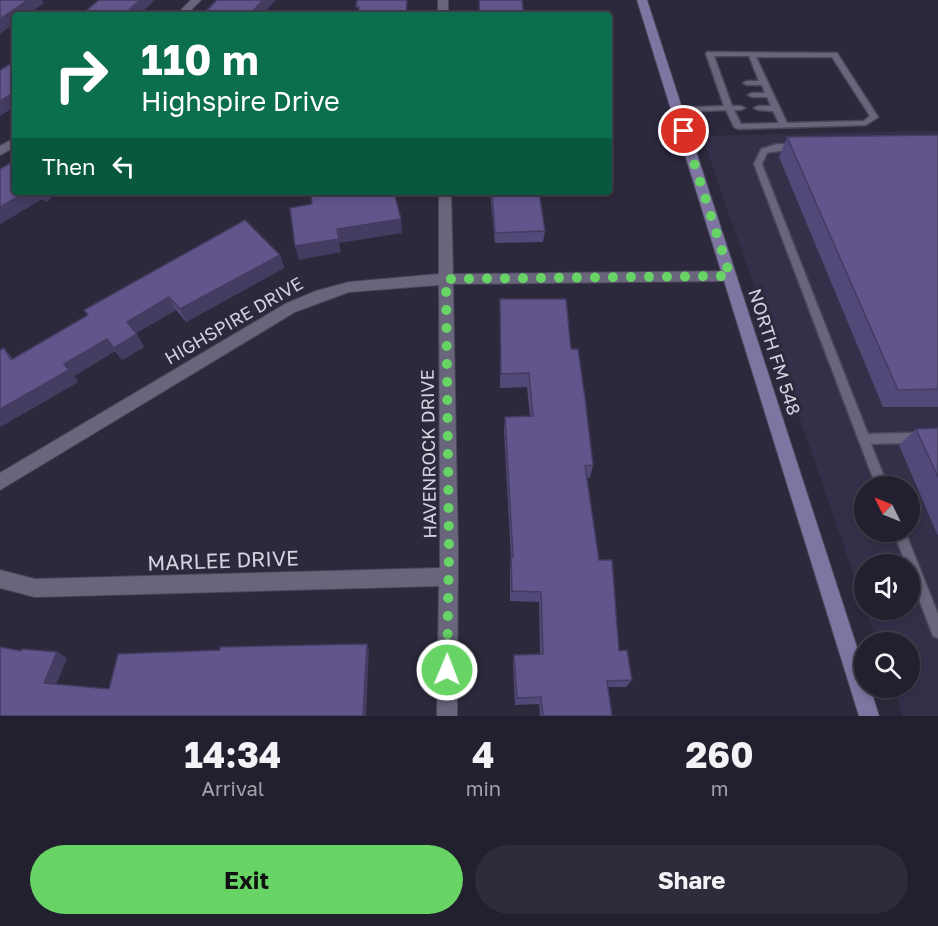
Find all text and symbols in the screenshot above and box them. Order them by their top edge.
text: 110 m [141,34,259,84]
icon: right [42,36,120,114]
text: Highspire Drive [141,85,340,117]
pin [658,105,709,156]
icon: arrive [667,114,700,147]
icon: left [107,150,140,183]
text: Then [42,153,95,180]
street label: HIGHSPIRE DRIVE [160,272,307,369]
street label: NORTH FM 548 [744,286,806,418]
street label: HAVENROCK DRIVE [416,369,440,539]
north arrow [854,476,920,542]
map controls [854,476,920,698]
street label: MARLEE DRIVE [147,544,299,576]
button: sound [854,554,920,620]
button: search [854,632,920,698]
position arrow [415,638,479,702]
text: 14:34 [184,733,281,776]
text: 4 [472,733,495,776]
text: 260 [685,733,754,776]
text: Arrival [202,776,264,800]
text: min [466,776,501,800]
text: m [711,776,728,800]
button: Exit [30,845,463,914]
button: Share [475,845,908,914]

